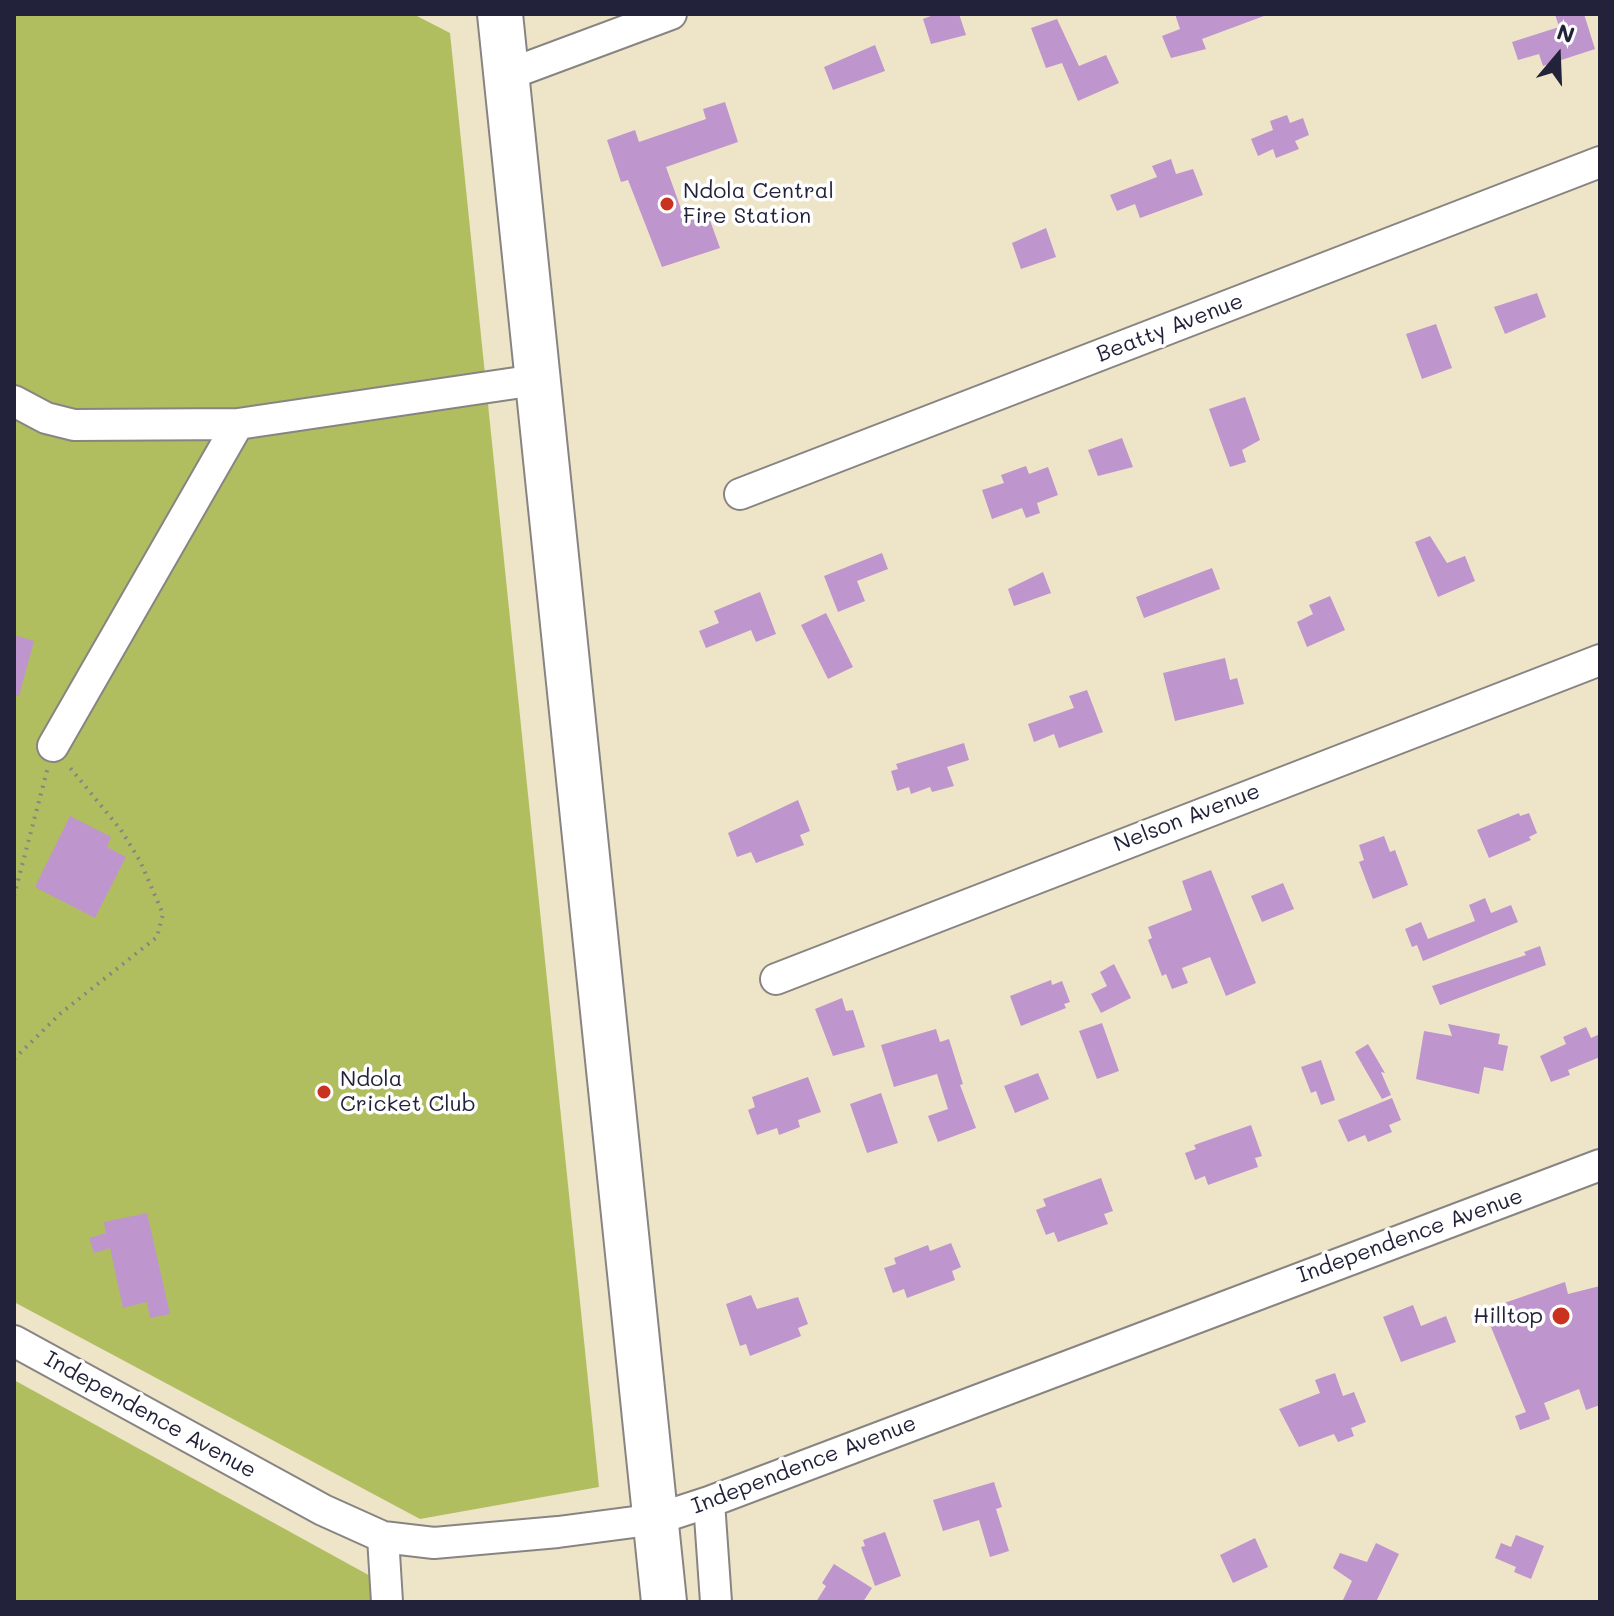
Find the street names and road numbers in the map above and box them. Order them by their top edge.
street label: Beatty Avenue [1093,288,1247,368]
street label: Nelson Avenue [1110,778,1264,858]
street label: Independence Avenue [1294,1183,1526,1289]
street label: Independence Avenue [39,1346,261,1484]
street label: Independence Avenue [688,1410,920,1520]

